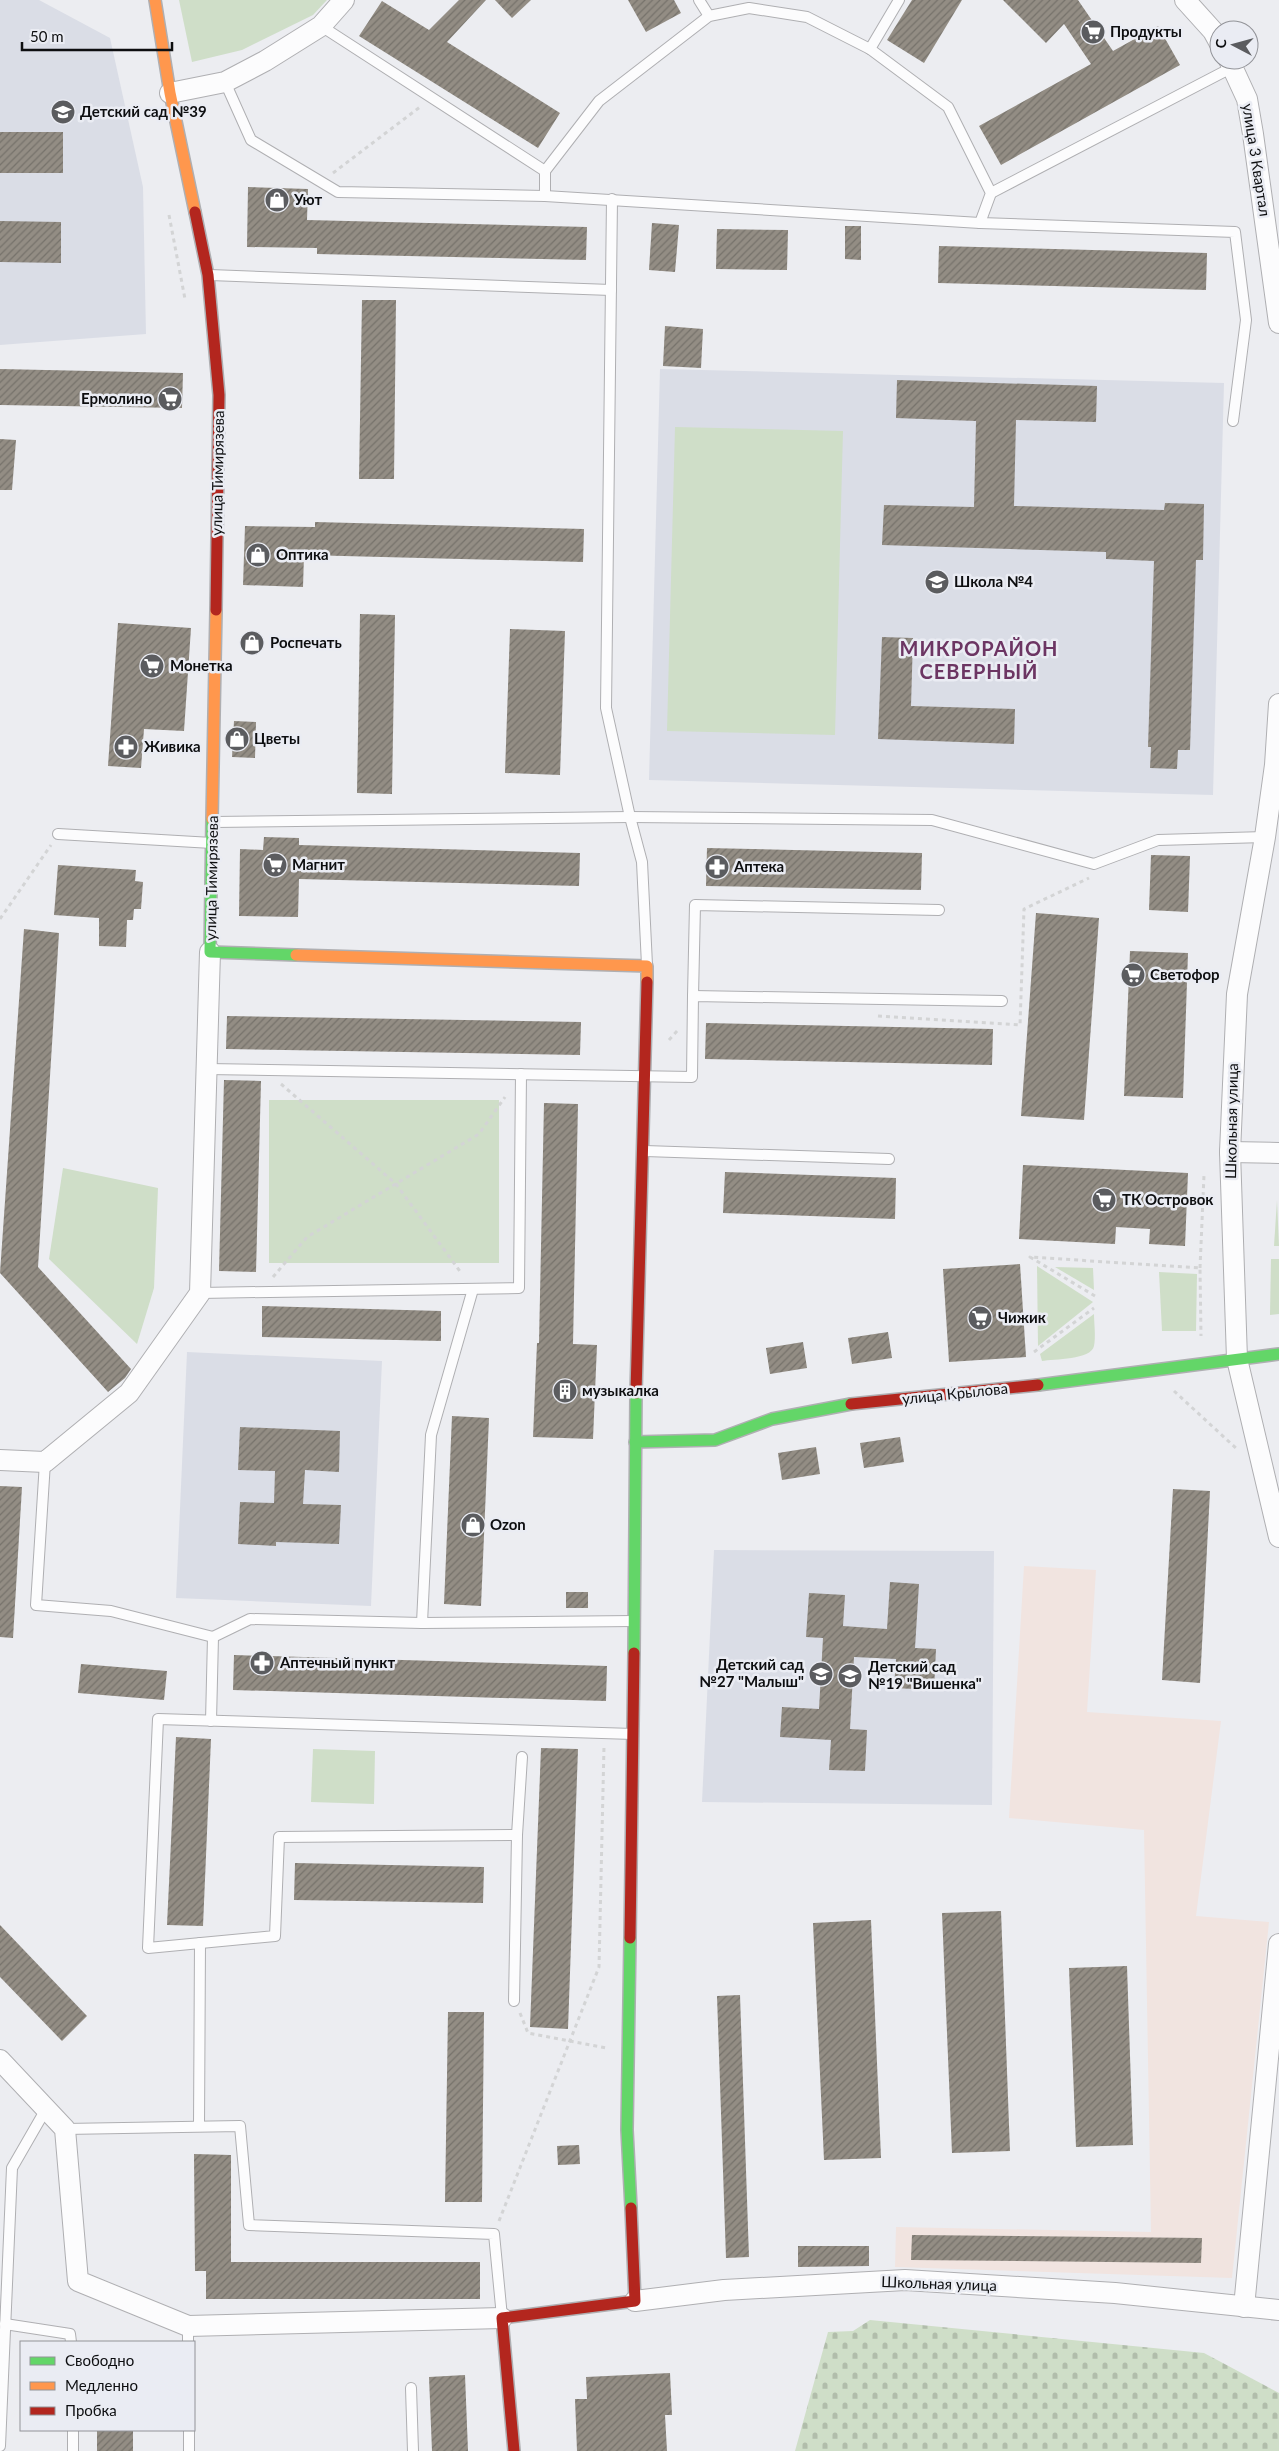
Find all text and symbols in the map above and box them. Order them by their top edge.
supermarket icon: Продукты [1080,19,1106,45]
scale bar [22,20,172,52]
north arrow [1209,20,1259,70]
place label: Продукты [1110,22,1182,40]
text: 50 m [30,27,64,45]
text: С [1212,37,1230,49]
school or university icon: Детский сад №39 [50,99,76,125]
place label: Детский сад №39 [80,102,207,120]
street label: улица 3 Квартал [1239,102,1275,218]
shop icon: Уют [264,187,290,213]
place label: Уют [293,190,322,208]
supermarket icon: Ермолино [157,386,183,412]
place label: Ермолино [81,389,152,407]
street label: улица Тимирязева [207,410,227,536]
shop icon: Оптика [245,542,271,568]
place label: Оптика [276,545,329,563]
school or university icon: Школа №4 [924,569,950,595]
place label: Школа №4 [954,572,1033,590]
shop icon: Роспечать [239,630,265,656]
place label: Роспечать [270,633,342,651]
district label: МИКРОРАЙОН СЕВЕРНЫЙ [900,636,1058,683]
supermarket icon: Монетка [139,653,165,679]
place label: Монетка [170,656,233,674]
shop icon: Цветы [224,726,250,752]
place label: Цветы [254,729,300,747]
pharmacy icon: Живика [113,734,139,760]
place label: Живика [144,737,201,755]
street label: улица Тимирязева [201,815,221,941]
supermarket icon: Магнит [262,852,288,878]
pharmacy icon: Аптека [704,854,730,880]
place label: Магнит [292,855,345,873]
place label: Аптека [733,857,784,875]
supermarket icon: Светофор [1120,962,1146,988]
place label: Светофор [1150,965,1220,983]
street label: Школьная улица [1221,1063,1241,1179]
supermarket icon: ТК Островок [1091,1187,1117,1213]
place label: ТК Островок [1122,1190,1214,1208]
supermarket icon: Чижик [967,1305,993,1331]
place label: Чижик [998,1308,1047,1326]
building icon: музыкалка [552,1378,578,1404]
street label: улица Крылова [901,1379,1009,1408]
place label: музыкалка [582,1381,659,1399]
shop icon: Ozon [460,1512,486,1538]
place label: Ozon [490,1515,526,1533]
pharmacy icon: Аптечный пункт [249,1650,275,1676]
place label: Аптечный пункт [279,1653,395,1671]
place label: Детский сад №27 "Малыш" [699,1655,804,1690]
place label: Детский сад №19 "Вишенка" [868,1657,982,1692]
school or university icon: Детский сад №27 "Малыш" [808,1661,834,1687]
school or university icon: Детский сад №19 "Вишенка" [837,1663,863,1689]
street label: Школьная улица [881,2272,997,2294]
legend [20,2341,195,2431]
text: Свободно [65,2351,134,2369]
text: Медленно [65,2376,138,2394]
text: Пробка [65,2401,117,2419]

